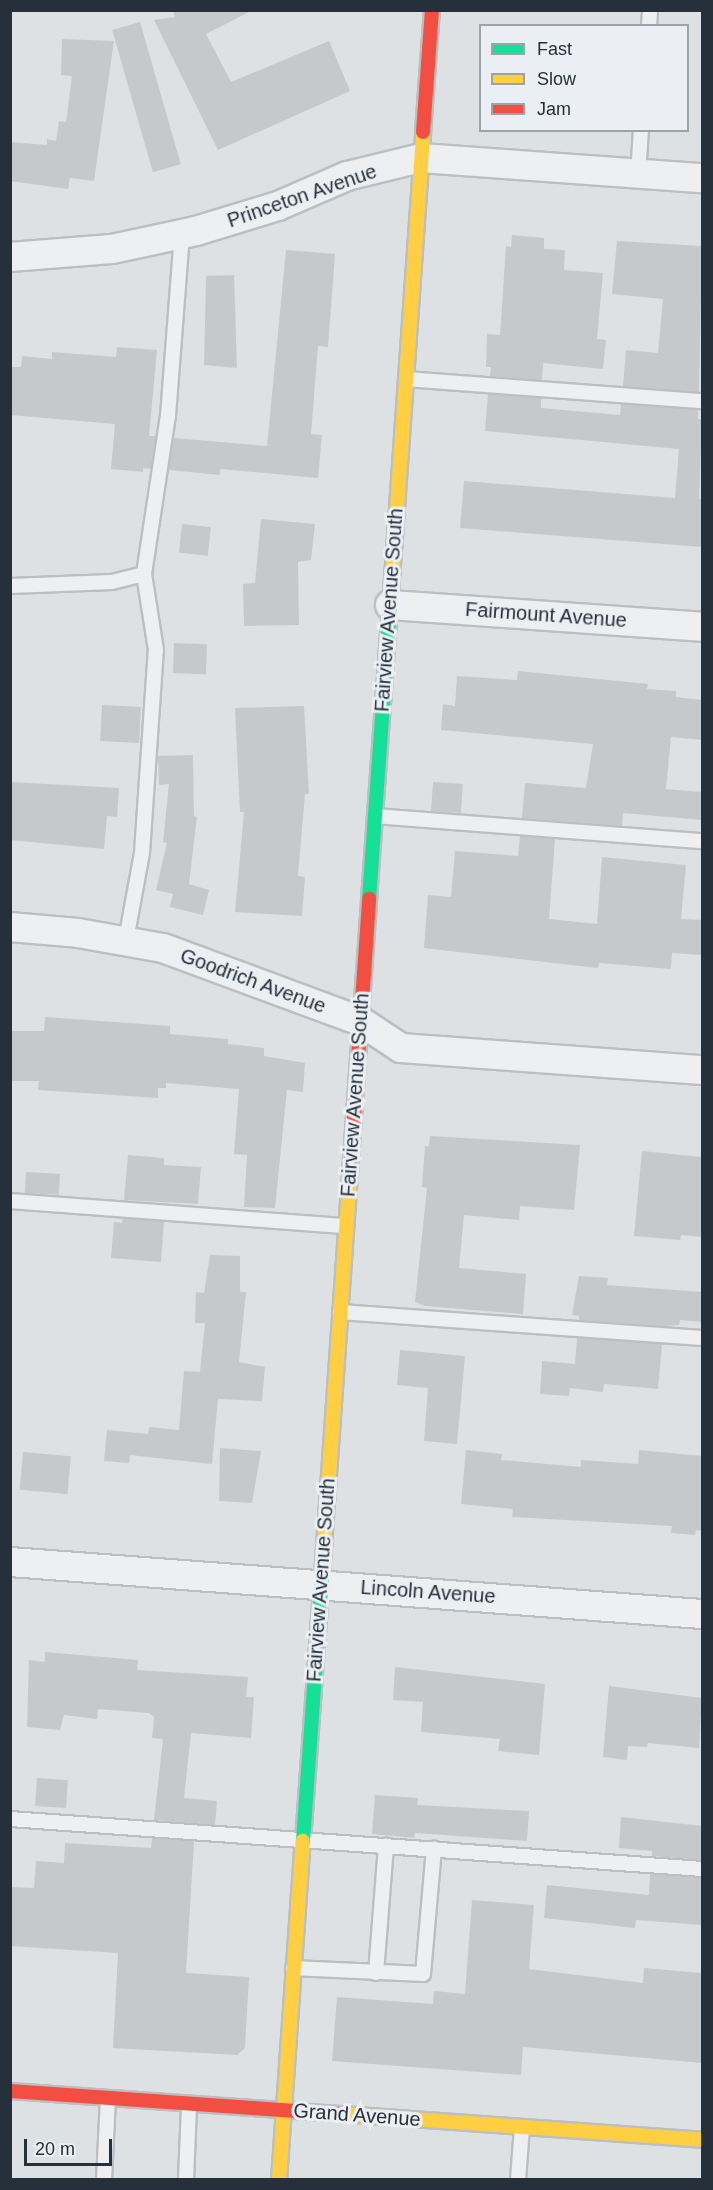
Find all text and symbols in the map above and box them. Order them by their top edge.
legend [479,24,689,132]
text: Fast [537,39,572,59]
text: Slow [537,69,576,89]
text: Jam [537,99,571,119]
street label: Princeton Avenue [224,159,380,233]
street label: Fairview Avenue South [370,507,408,713]
street label: Fairmount Avenue [464,597,628,633]
street label: Goodrich Avenue [176,943,330,1019]
street label: Fairview Avenue South [336,992,374,1198]
street label: Fairview Avenue South [302,1477,340,1683]
street label: Lincoln Avenue [359,1575,497,1609]
street label: Grand Avenue [292,2099,422,2131]
scale bar [27,2127,116,2165]
text: 20 m [35,2139,75,2159]

